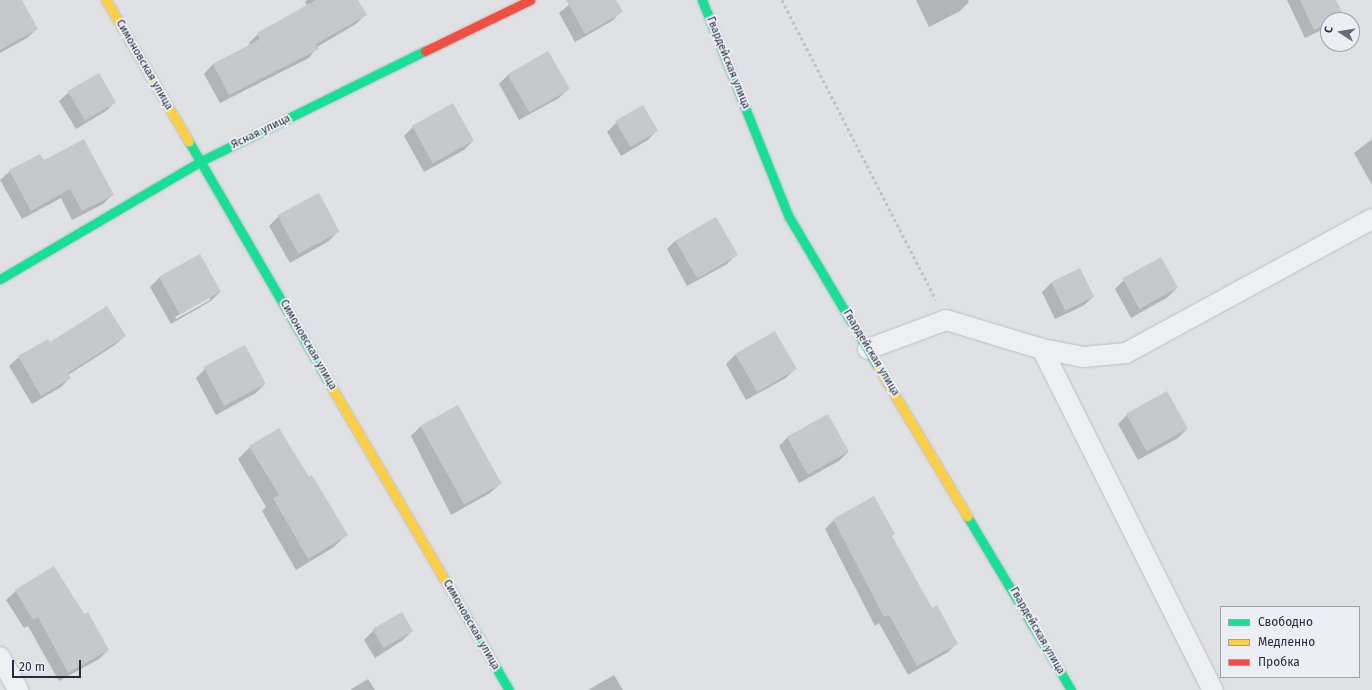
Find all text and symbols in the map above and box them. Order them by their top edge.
north arrow [1320,12,1360,52]
street label: Гвардейская улица [703,15,753,111]
street label: Симоновская улица [113,18,175,112]
text: С [1322,25,1336,34]
street label: Ясная улица [229,112,293,152]
street label: Симоновская улица [277,298,339,392]
street label: Гвардейская улица [840,307,902,399]
street label: Симоновская улица [440,578,502,672]
street label: Гвардейская улица [1007,585,1067,677]
legend [1220,606,1360,678]
text: Свободно [1258,615,1313,629]
text: Медленно [1258,635,1315,649]
scale bar [14,652,83,678]
text: Пробка [1258,655,1300,669]
text: 20 m [19,660,45,674]

